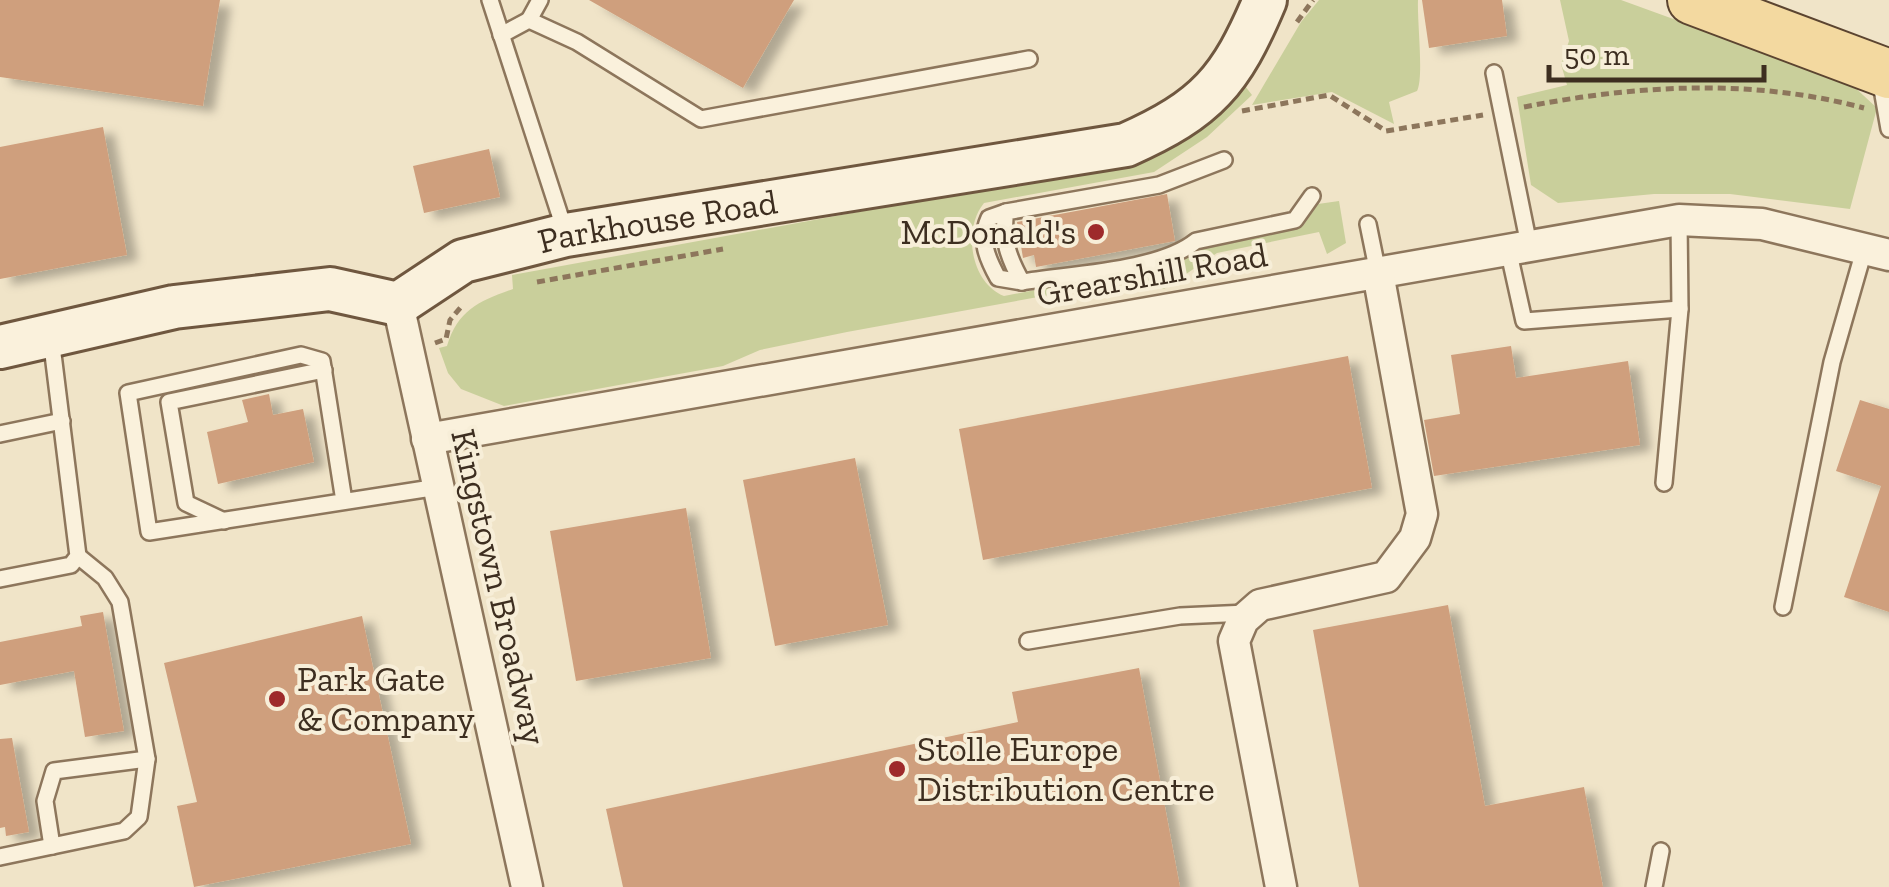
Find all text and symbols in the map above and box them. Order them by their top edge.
scale bar [1549,20,1764,82]
text: 50 m [1564,37,1629,73]
street label: Parkhouse Road [533,180,780,262]
place label: McDonald's [900,211,1076,253]
marker: McDonald's [1085,221,1107,243]
street label: Grearshill Road [1033,233,1271,315]
street label: Kingstown Broadway [442,425,556,749]
place label: Park Gate & Company [297,658,475,740]
marker: Park Gate & Company [266,688,288,710]
place label: Stolle Europe Distribution Centre [917,728,1215,810]
marker: Stolle Europe Distribution Centre [886,758,908,780]

